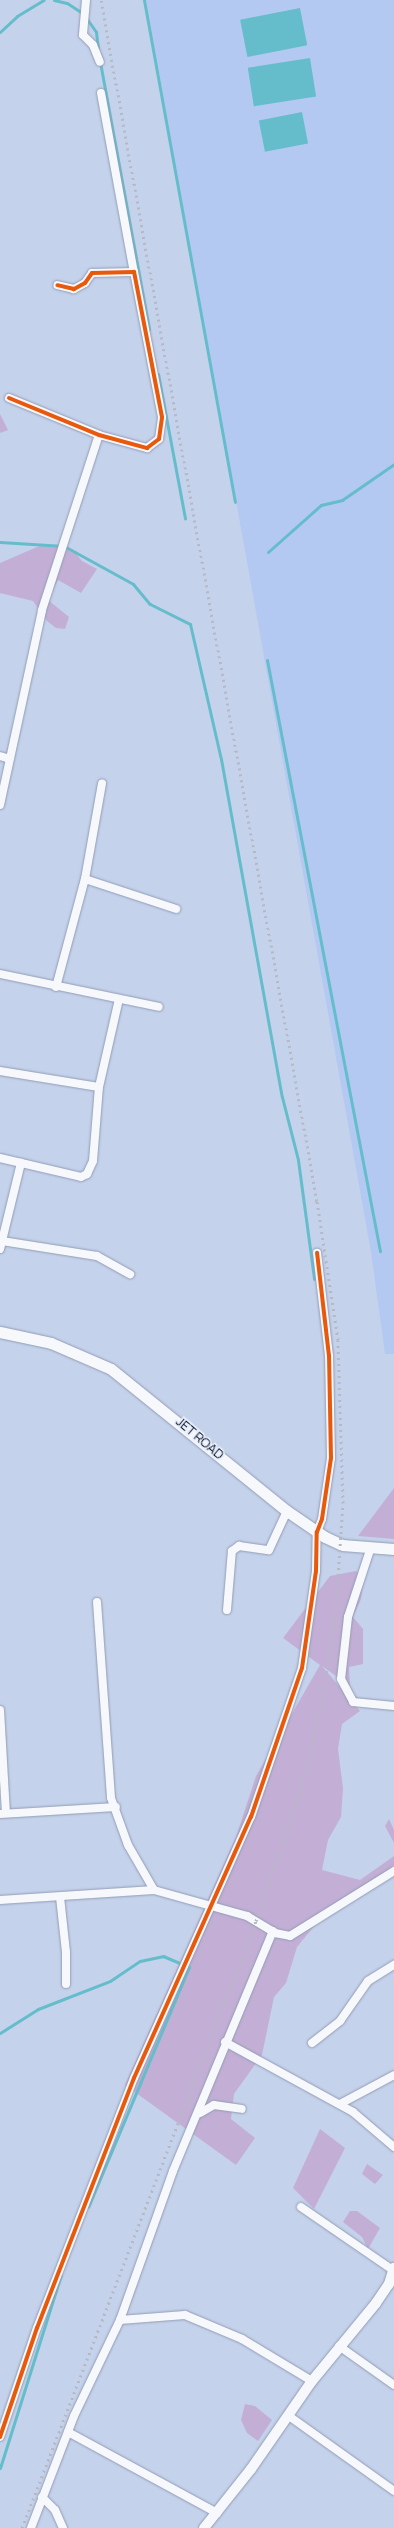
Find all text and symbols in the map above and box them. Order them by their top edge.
street label: JET ROAD [173,1413,227,1463]

